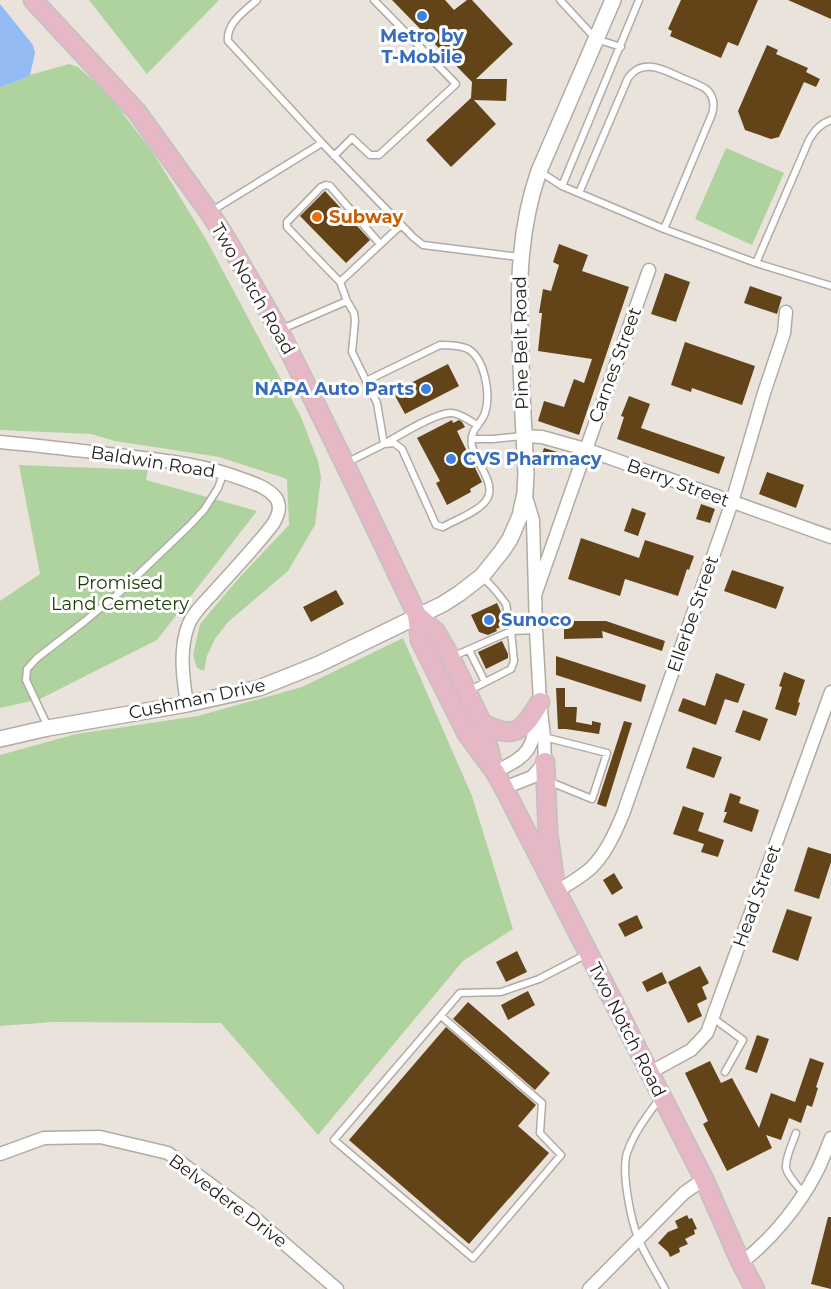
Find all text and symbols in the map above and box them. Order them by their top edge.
marker: Metro by T-Mobile [415,9,429,23]
place label: Metro by T-Mobile [380,25,464,68]
place label: Subway [329,206,403,228]
marker: Subway [310,210,324,224]
street label: Two Notch Road [206,219,300,359]
street label: Pine Belt Road [509,276,533,410]
street label: Carnes Street [584,304,646,426]
place label: NAPA Auto Parts [255,378,414,400]
marker: NAPA Auto Parts [419,382,433,396]
street label: Baldwin Road [89,441,217,483]
place label: CVS Pharmacy [463,448,602,470]
marker: CVS Pharmacy [444,452,458,466]
street label: Berry Street [624,454,732,512]
street label: Ellerbe Street [663,553,723,675]
park label: Promised Land Cemetery [51,572,189,615]
place label: Sunoco [501,609,572,631]
marker: Sunoco [482,613,496,627]
street label: Cushman Drive [127,674,268,724]
street label: Head Street [728,842,786,950]
street label: Two Notch Road [584,959,670,1101]
street label: Belvedere Drive [164,1149,292,1253]

